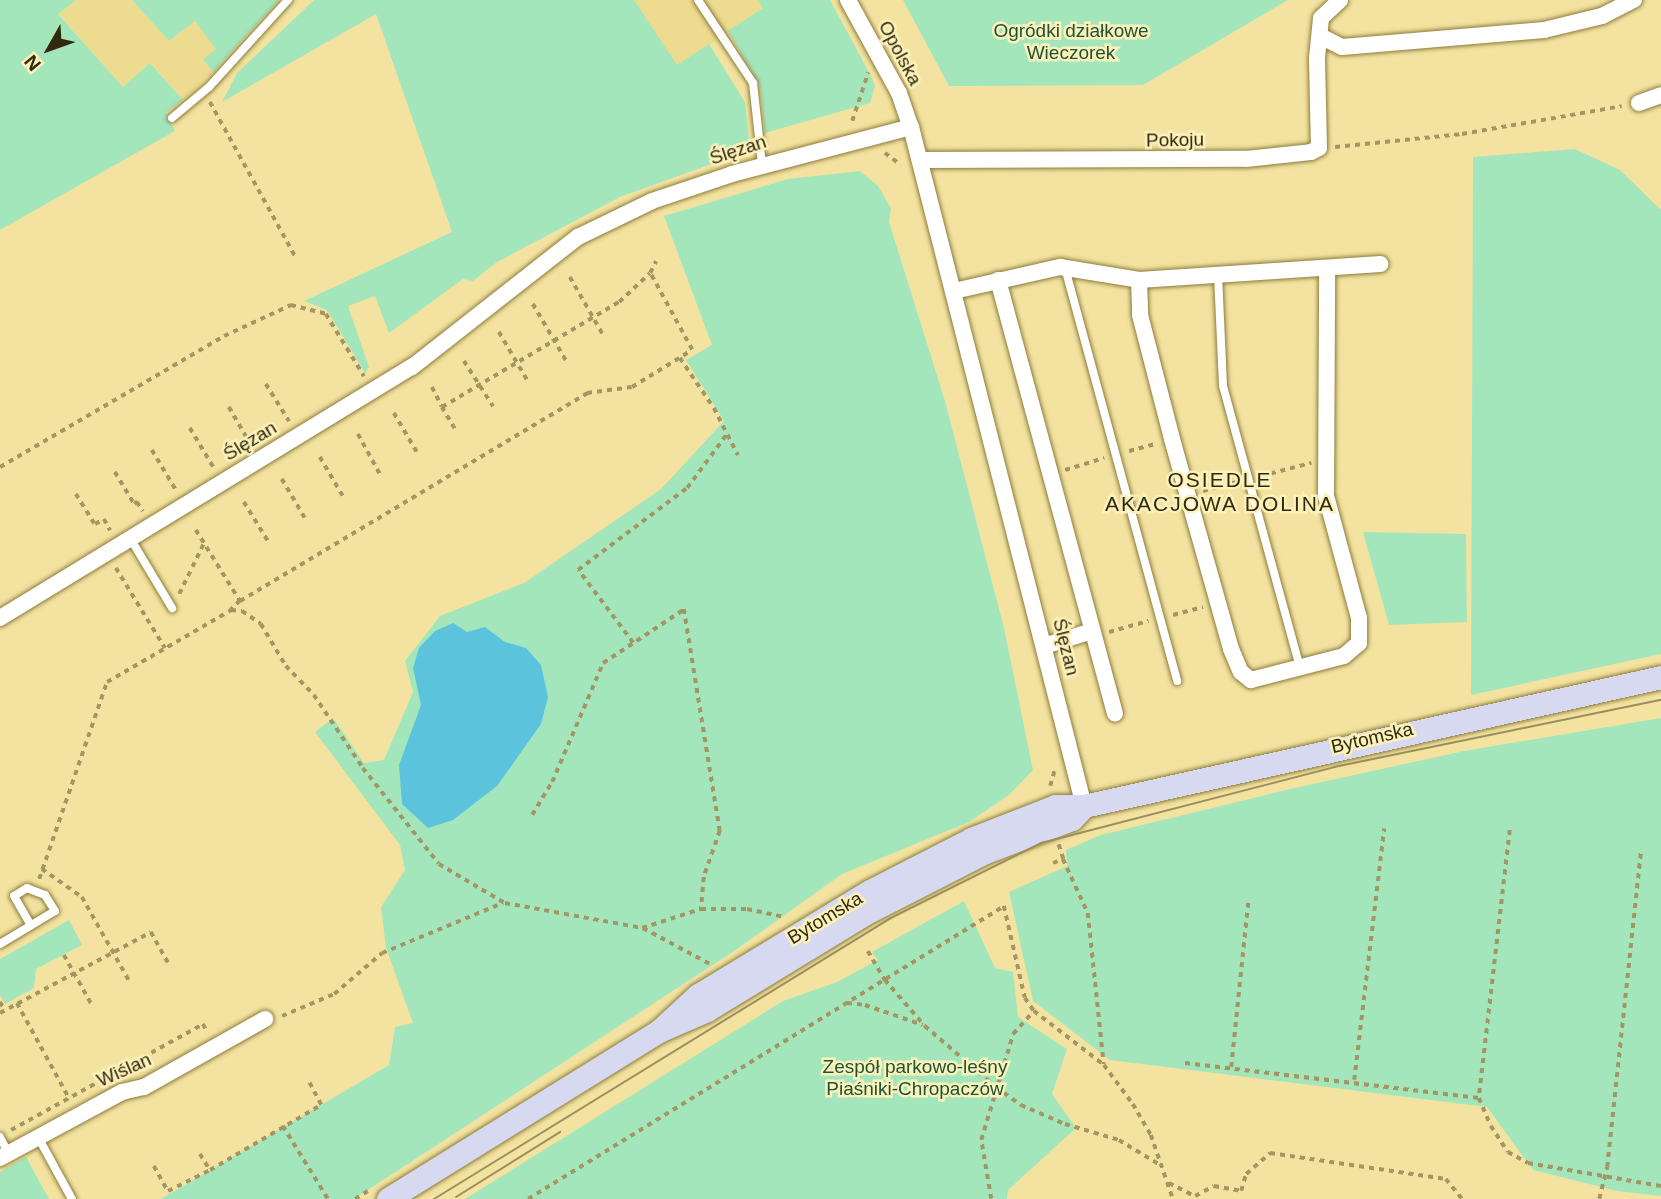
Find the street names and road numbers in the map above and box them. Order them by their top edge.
street label: Opolska [874,17,926,89]
street label: Pokoju [1146,128,1204,152]
street label: Ślęzan [707,130,769,170]
street label: Ślęzan [219,416,281,466]
street label: Ślęzan [1048,616,1084,678]
street label: Bytomska [1329,718,1415,758]
street label: Bytomska [783,887,867,949]
street label: Wiślan [93,1048,155,1092]

